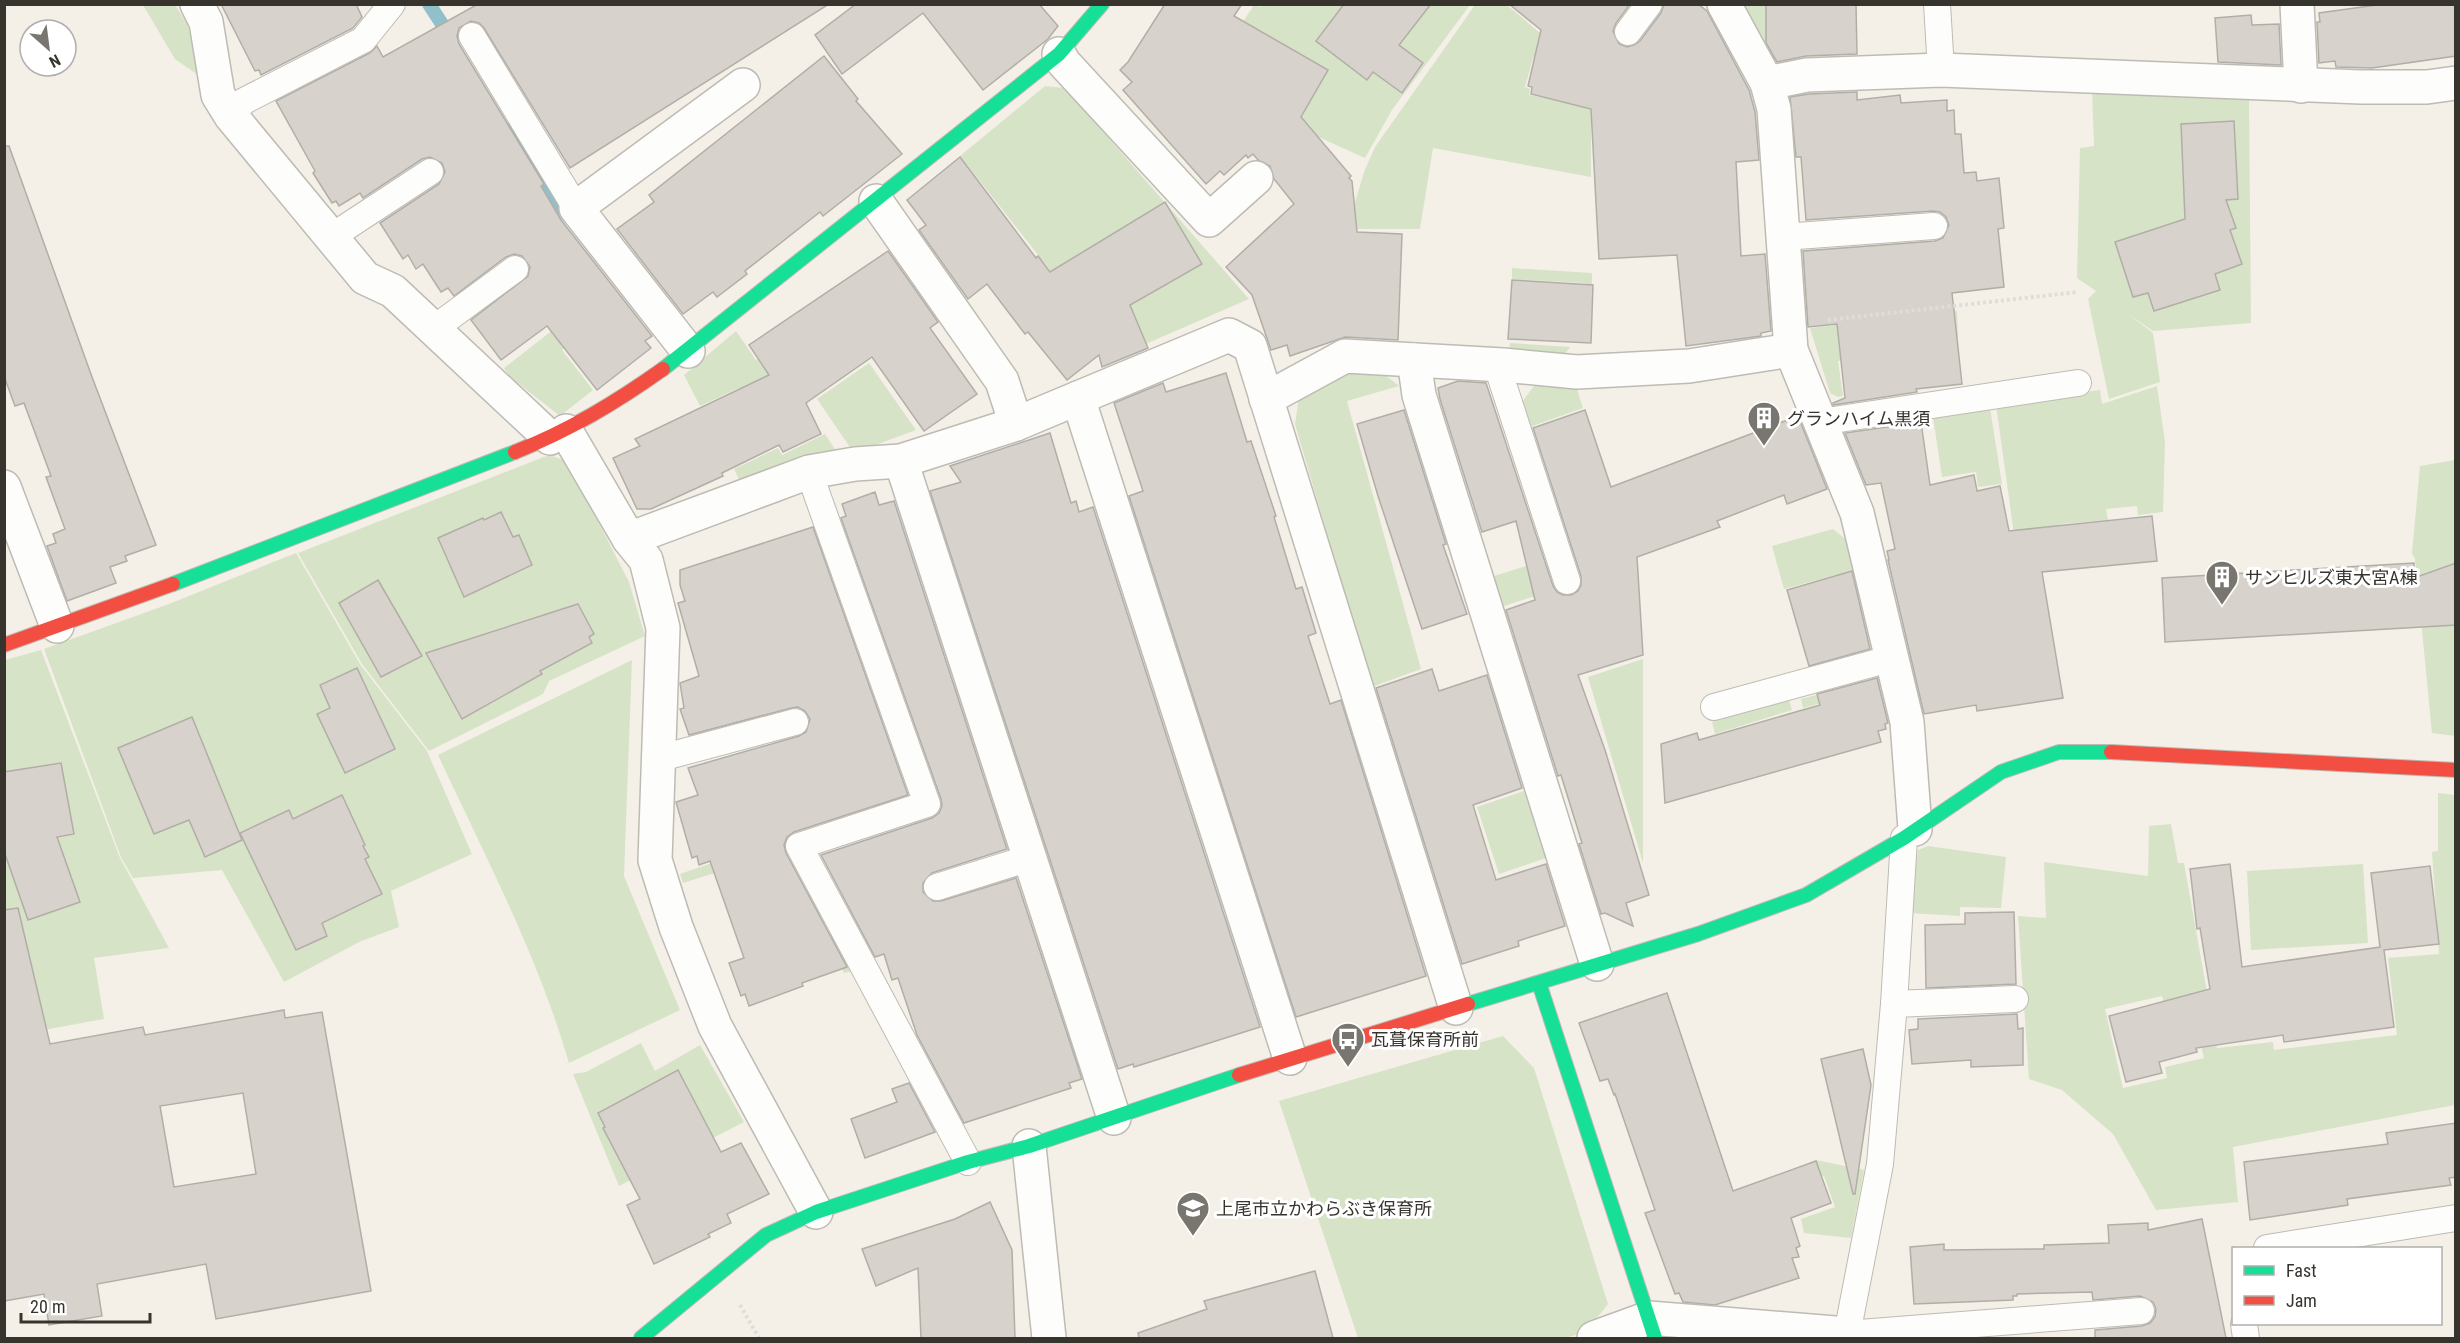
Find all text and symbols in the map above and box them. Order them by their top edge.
north arrow [18,18,78,78]
text: N [46,50,64,71]
building icon: グランハイム黒須 [1746,400,1782,447]
place label: グランハイム黒須 [1787,408,1930,429]
building icon: サンヒルズ東大宮A棟 [2204,559,2240,606]
place label: サンヒルズ東大宮A棟 [2245,567,2417,588]
bus stop icon: 瓦葺保育所前 [1330,1021,1366,1068]
place label: 瓦葺保育所前 [1371,1029,1479,1050]
school or university icon: 上尾市立かわらぶき保育所 [1175,1190,1211,1237]
place label: 上尾市立かわらぶき保育所 [1216,1198,1432,1219]
legend [2232,1247,2442,1325]
text: Fast [2286,1260,2317,1281]
scale bar [21,1286,150,1324]
text: Jam [2286,1290,2317,1311]
text: 20 m [30,1296,65,1317]

